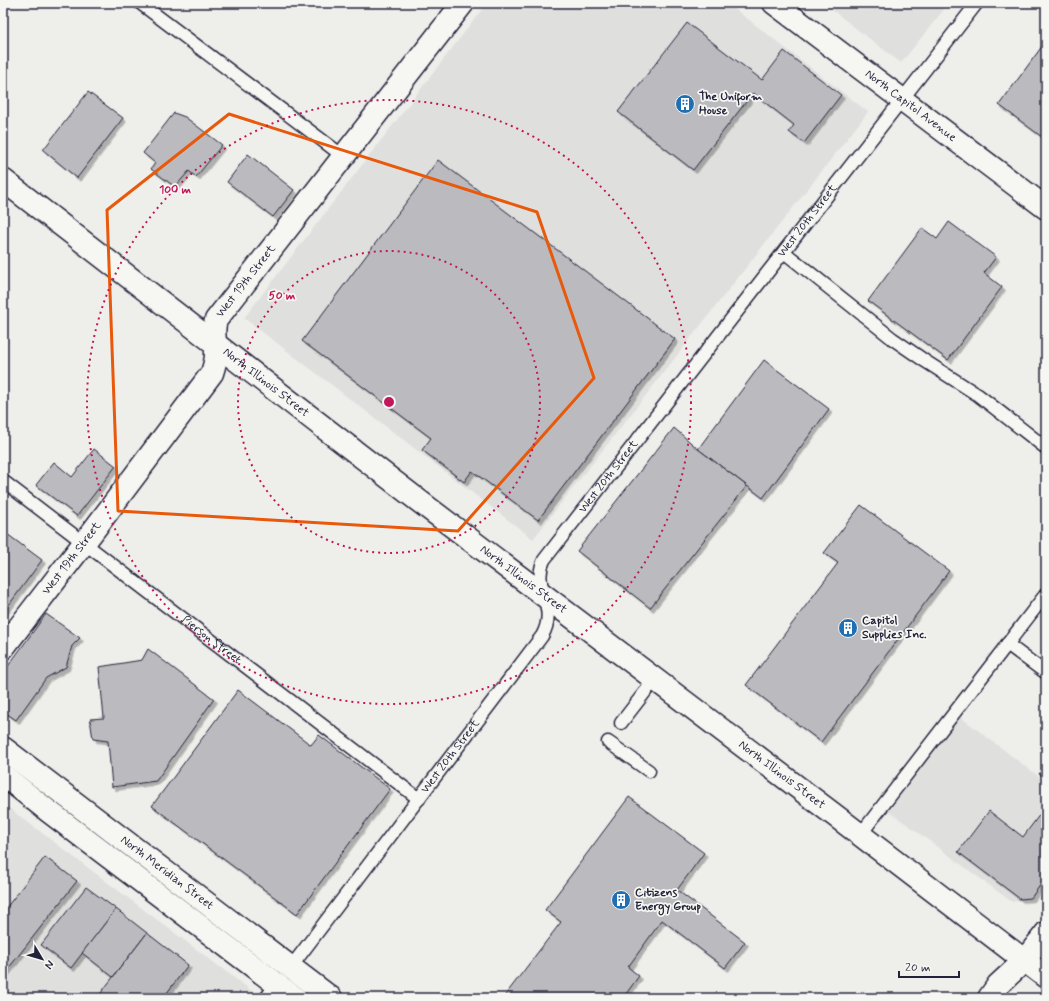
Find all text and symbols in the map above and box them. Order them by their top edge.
street label: North Capitol Avenue [861,66,960,146]
place label: The Uniform House [699,89,763,119]
building icon: The Uniform House [674,93,696,115]
street label: West 20th Street [774,181,841,261]
text: 100 m [159,182,192,198]
street label: West 19th Street [213,242,279,321]
text: 50 m [269,288,296,304]
street label: North Illinois Street [219,344,313,421]
centre of rings [382,395,396,409]
street label: West 20th Street [575,437,642,517]
street label: West 19th Street [39,519,105,598]
street label: North Illinois Street [476,542,570,618]
street label: Pierson Street [178,612,245,668]
place label: Capitol Supplies Inc. [862,613,927,643]
building icon: Capitol Supplies Inc. [837,617,859,639]
street label: West 20th Street [417,717,484,797]
street label: North Illinois Street [735,737,829,813]
street label: North Meridian Street [117,832,217,914]
place label: Citizens Energy Group [635,885,701,916]
building icon: Citizens Energy Group [610,889,632,911]
north arrow [22,939,62,979]
scale bar [899,953,959,979]
text: N [41,957,57,972]
text: 20 m [905,960,931,976]

